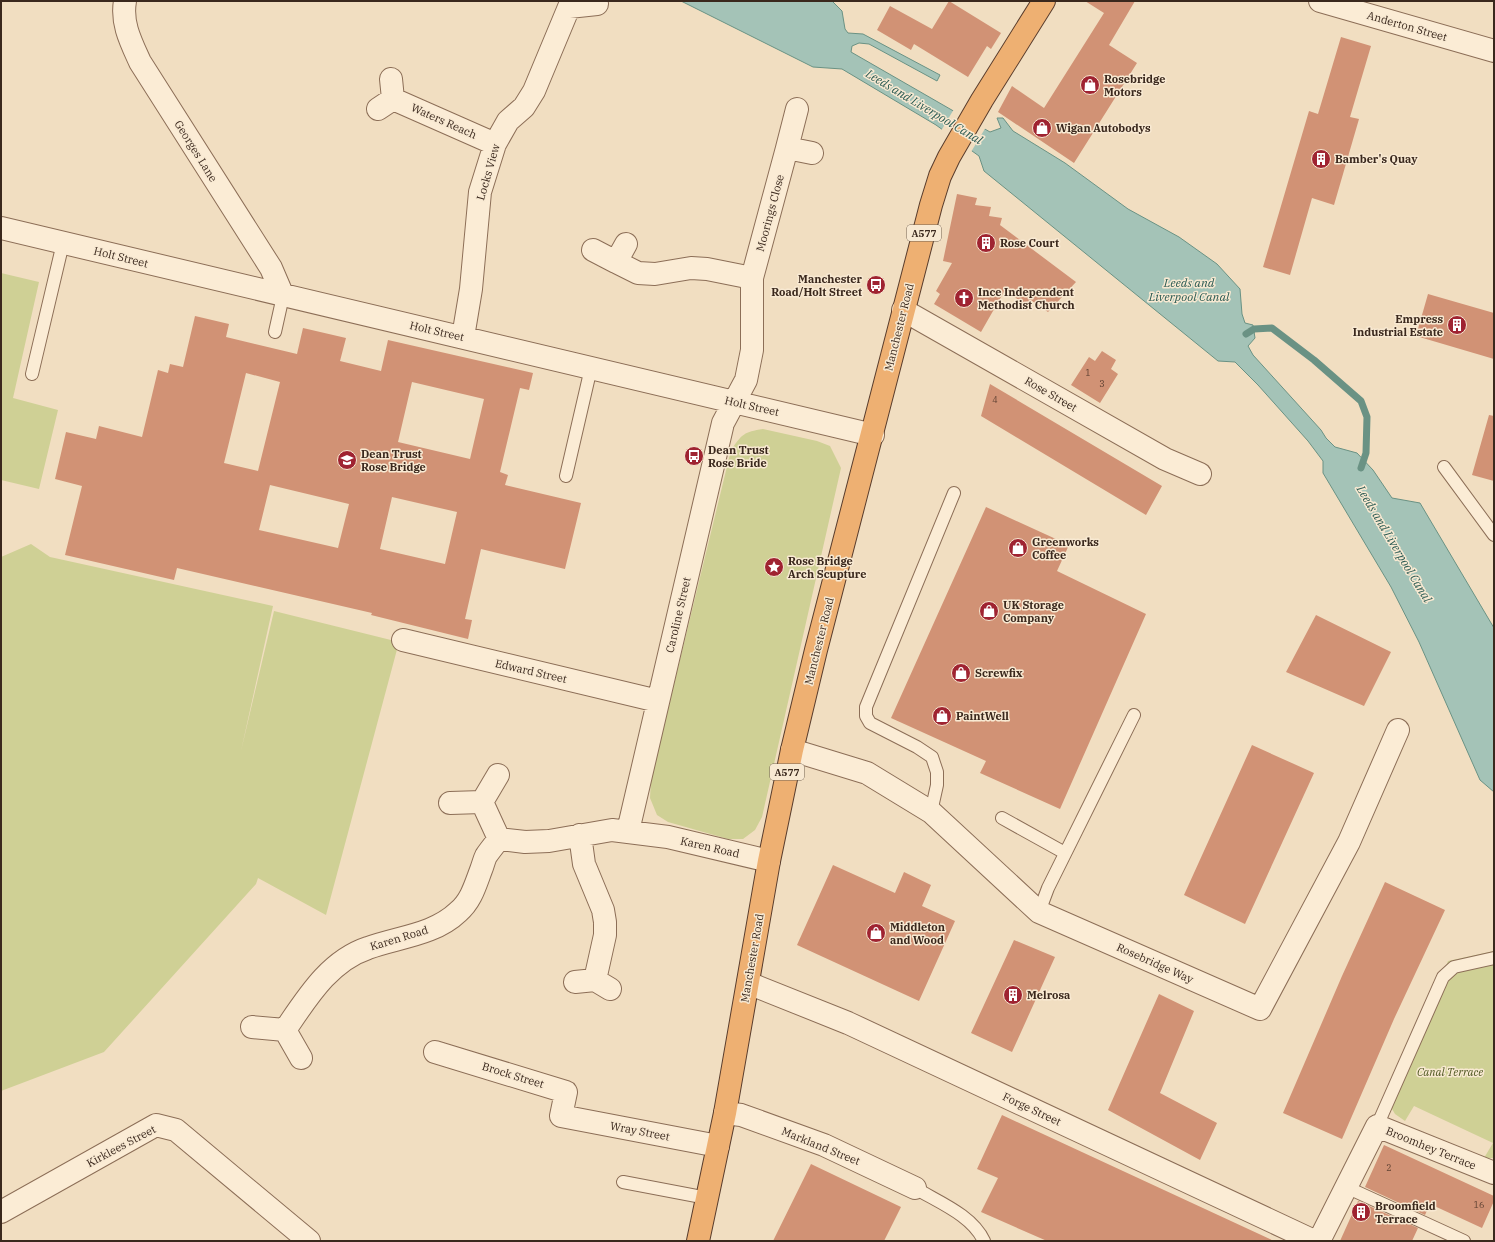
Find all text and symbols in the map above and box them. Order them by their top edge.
street label: Anderton Street [1365,8,1449,44]
water label: Leeds and Liverpool Canal [862,65,986,148]
place label: Rosebridge Motors [1104,72,1165,99]
shop icon: Rosebridge Motors [1079,74,1101,96]
street label: Waters Reach [409,100,479,142]
shop icon: Wigan Autobodys [1031,117,1053,139]
street label: Georges Lane [171,118,221,185]
place label: Wigan Autobodys [1056,121,1151,135]
street label: Locks View [473,142,503,202]
building icon: Bamber's Quay [1310,148,1332,170]
place label: Bamber's Quay [1335,152,1418,166]
street label: Moorings Close [753,173,787,253]
road number: A577 [907,225,941,241]
building icon: Rose Court [975,232,997,254]
place label: Rose Court [1000,236,1059,250]
street label: Holt Street [92,243,150,271]
place label: Manchester Road/Holt Street [771,272,863,299]
bus stop icon: Manchester Road/Holt Street [865,274,887,296]
water label: Leeds and Liverpool Canal [1148,275,1230,304]
street label: Manchester Road [881,281,917,372]
place label: Ince Independent Methodist Church [978,285,1075,312]
church icon: Ince Independent Methodist Church [953,287,975,309]
place label: Empress Industrial Estate [1353,312,1443,339]
building icon: Empress Industrial Estate [1446,314,1468,336]
street label: Holt Street [408,318,466,344]
house number: 1 [1085,367,1091,378]
street label: Rose Street [1022,373,1080,415]
house number: 3 [1099,378,1105,389]
street label: Holt Street [723,393,781,419]
house number: 4 [992,394,998,405]
place label: Dean Trust Rose Bride [708,443,769,470]
bus stop icon: Dean Trust Rose Bride [683,445,705,467]
place label: Dean Trust Rose Bridge [361,447,426,474]
school or university icon: Dean Trust Rose Bridge [336,449,358,471]
water label: Leeds and Liverpool Canal [1353,482,1436,605]
place label: Greenworks Coffee [1032,535,1099,562]
shop icon: Greenworks Coffee [1007,537,1029,559]
place label: Rose Bridge Arch Scupture [788,554,866,581]
place icon: Rose Bridge Arch Scupture [763,556,785,578]
street label: Caroline Street [662,576,694,654]
street label: Manchester Road [801,595,837,686]
place label: UK Storage Company [1003,598,1064,625]
shop icon: UK Storage Company [978,600,1000,622]
street label: Edward Street [494,656,568,686]
shop icon: Screwfix [950,662,972,684]
place label: Screwfix [975,666,1023,680]
shop icon: PaintWell [931,705,953,727]
place label: PaintWell [956,709,1009,723]
road number: A577 [770,764,804,780]
street label: Karen Road [679,833,741,861]
street label: Manchester Road [737,912,767,1003]
place label: Middleton and Wood [890,920,945,947]
street label: Karen Road [368,922,430,953]
shop icon: Middleton and Wood [865,922,887,944]
street label: Rosebridge Way [1114,940,1196,986]
building icon: Melrosa [1002,984,1024,1006]
place label: Melrosa [1027,988,1070,1002]
street label: Brock Street [480,1059,546,1091]
park label: Canal Terrace [1417,1065,1483,1079]
street label: Forge Street [1001,1089,1064,1129]
street label: Wray Street [609,1118,671,1144]
street label: Kirklees Street [84,1122,158,1170]
street label: Broomhey Terrace [1384,1123,1478,1173]
street label: Markland Street [780,1124,862,1168]
house number: 2 [1386,1162,1392,1173]
place label: Broomfield Terrace [1375,1199,1436,1226]
house number: 16 [1474,1199,1484,1210]
building icon: Broomfield Terrace [1350,1201,1372,1223]

